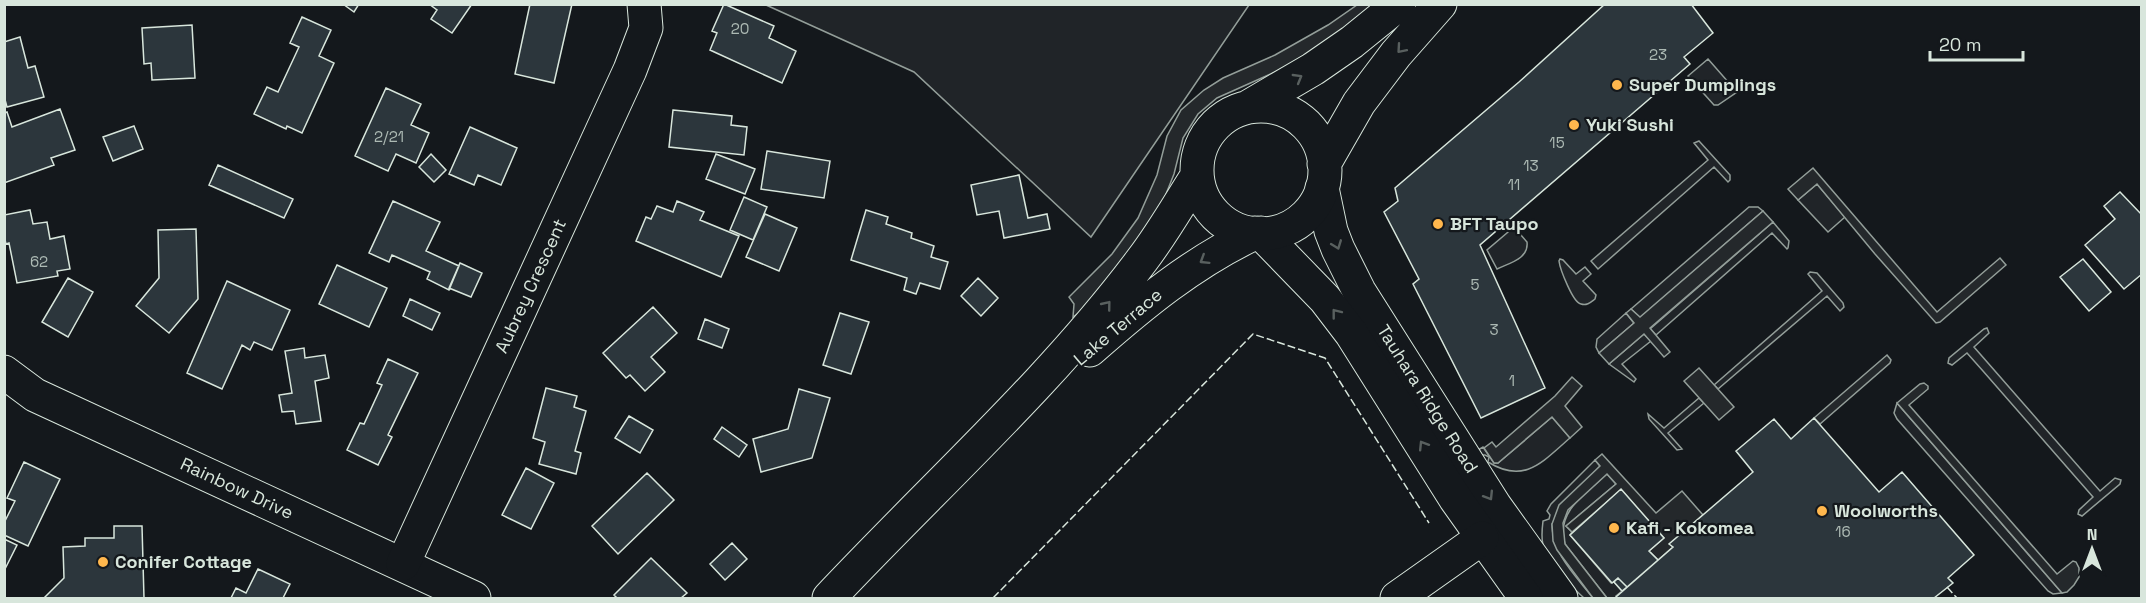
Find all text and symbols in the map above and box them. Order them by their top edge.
house number: 20 [731,19,749,38]
scale bar [1930,24,2023,62]
text: 20 m [1939,33,1982,56]
one-way arrow [1397,42,1408,52]
house number: 23 [1649,45,1667,64]
one-way arrow [1292,73,1302,85]
place label: Super Dumplings [1629,73,1776,96]
marker: Super Dumplings [1610,78,1624,92]
place label: Yuki Sushi [1586,113,1674,136]
marker: Yuki Sushi [1567,118,1581,132]
house number: 2/21 [374,127,404,146]
house number: 15 [1549,133,1565,152]
house number: 13 [1523,156,1539,175]
house number: 11 [1508,175,1520,194]
place label: BFT Taupo [1450,212,1538,235]
street label: Aubrey Crescent [489,215,571,357]
marker: BFT Taupo [1431,217,1445,231]
one-way arrow [1329,239,1342,249]
house number: 62 [30,252,48,271]
one-way arrow [1200,253,1210,265]
house number: 5 [1471,275,1480,294]
street label: Lake Terrace [1069,283,1167,370]
one-way arrow [1099,301,1110,312]
one-way arrow [1332,309,1343,320]
street label: Tauhara Ridge Road [1372,320,1483,477]
house number: 3 [1489,320,1499,339]
house number: 1 [1509,371,1515,390]
one-way arrow [1419,441,1430,452]
street label: Rainbow Drive [177,452,297,524]
one-way arrow [1481,489,1492,500]
place label: Woolworths [1834,499,1938,522]
marker: Woolworths [1815,504,1829,518]
place label: Kafi - Kokomea [1626,516,1755,539]
north arrow [2062,519,2122,579]
marker: Kafi - Kokomea [1607,521,1621,535]
house number: 16 [1835,522,1851,541]
text: N [2087,524,2097,545]
place label: Conifer Cottage [115,550,252,573]
marker: Conifer Cottage [96,555,110,569]

